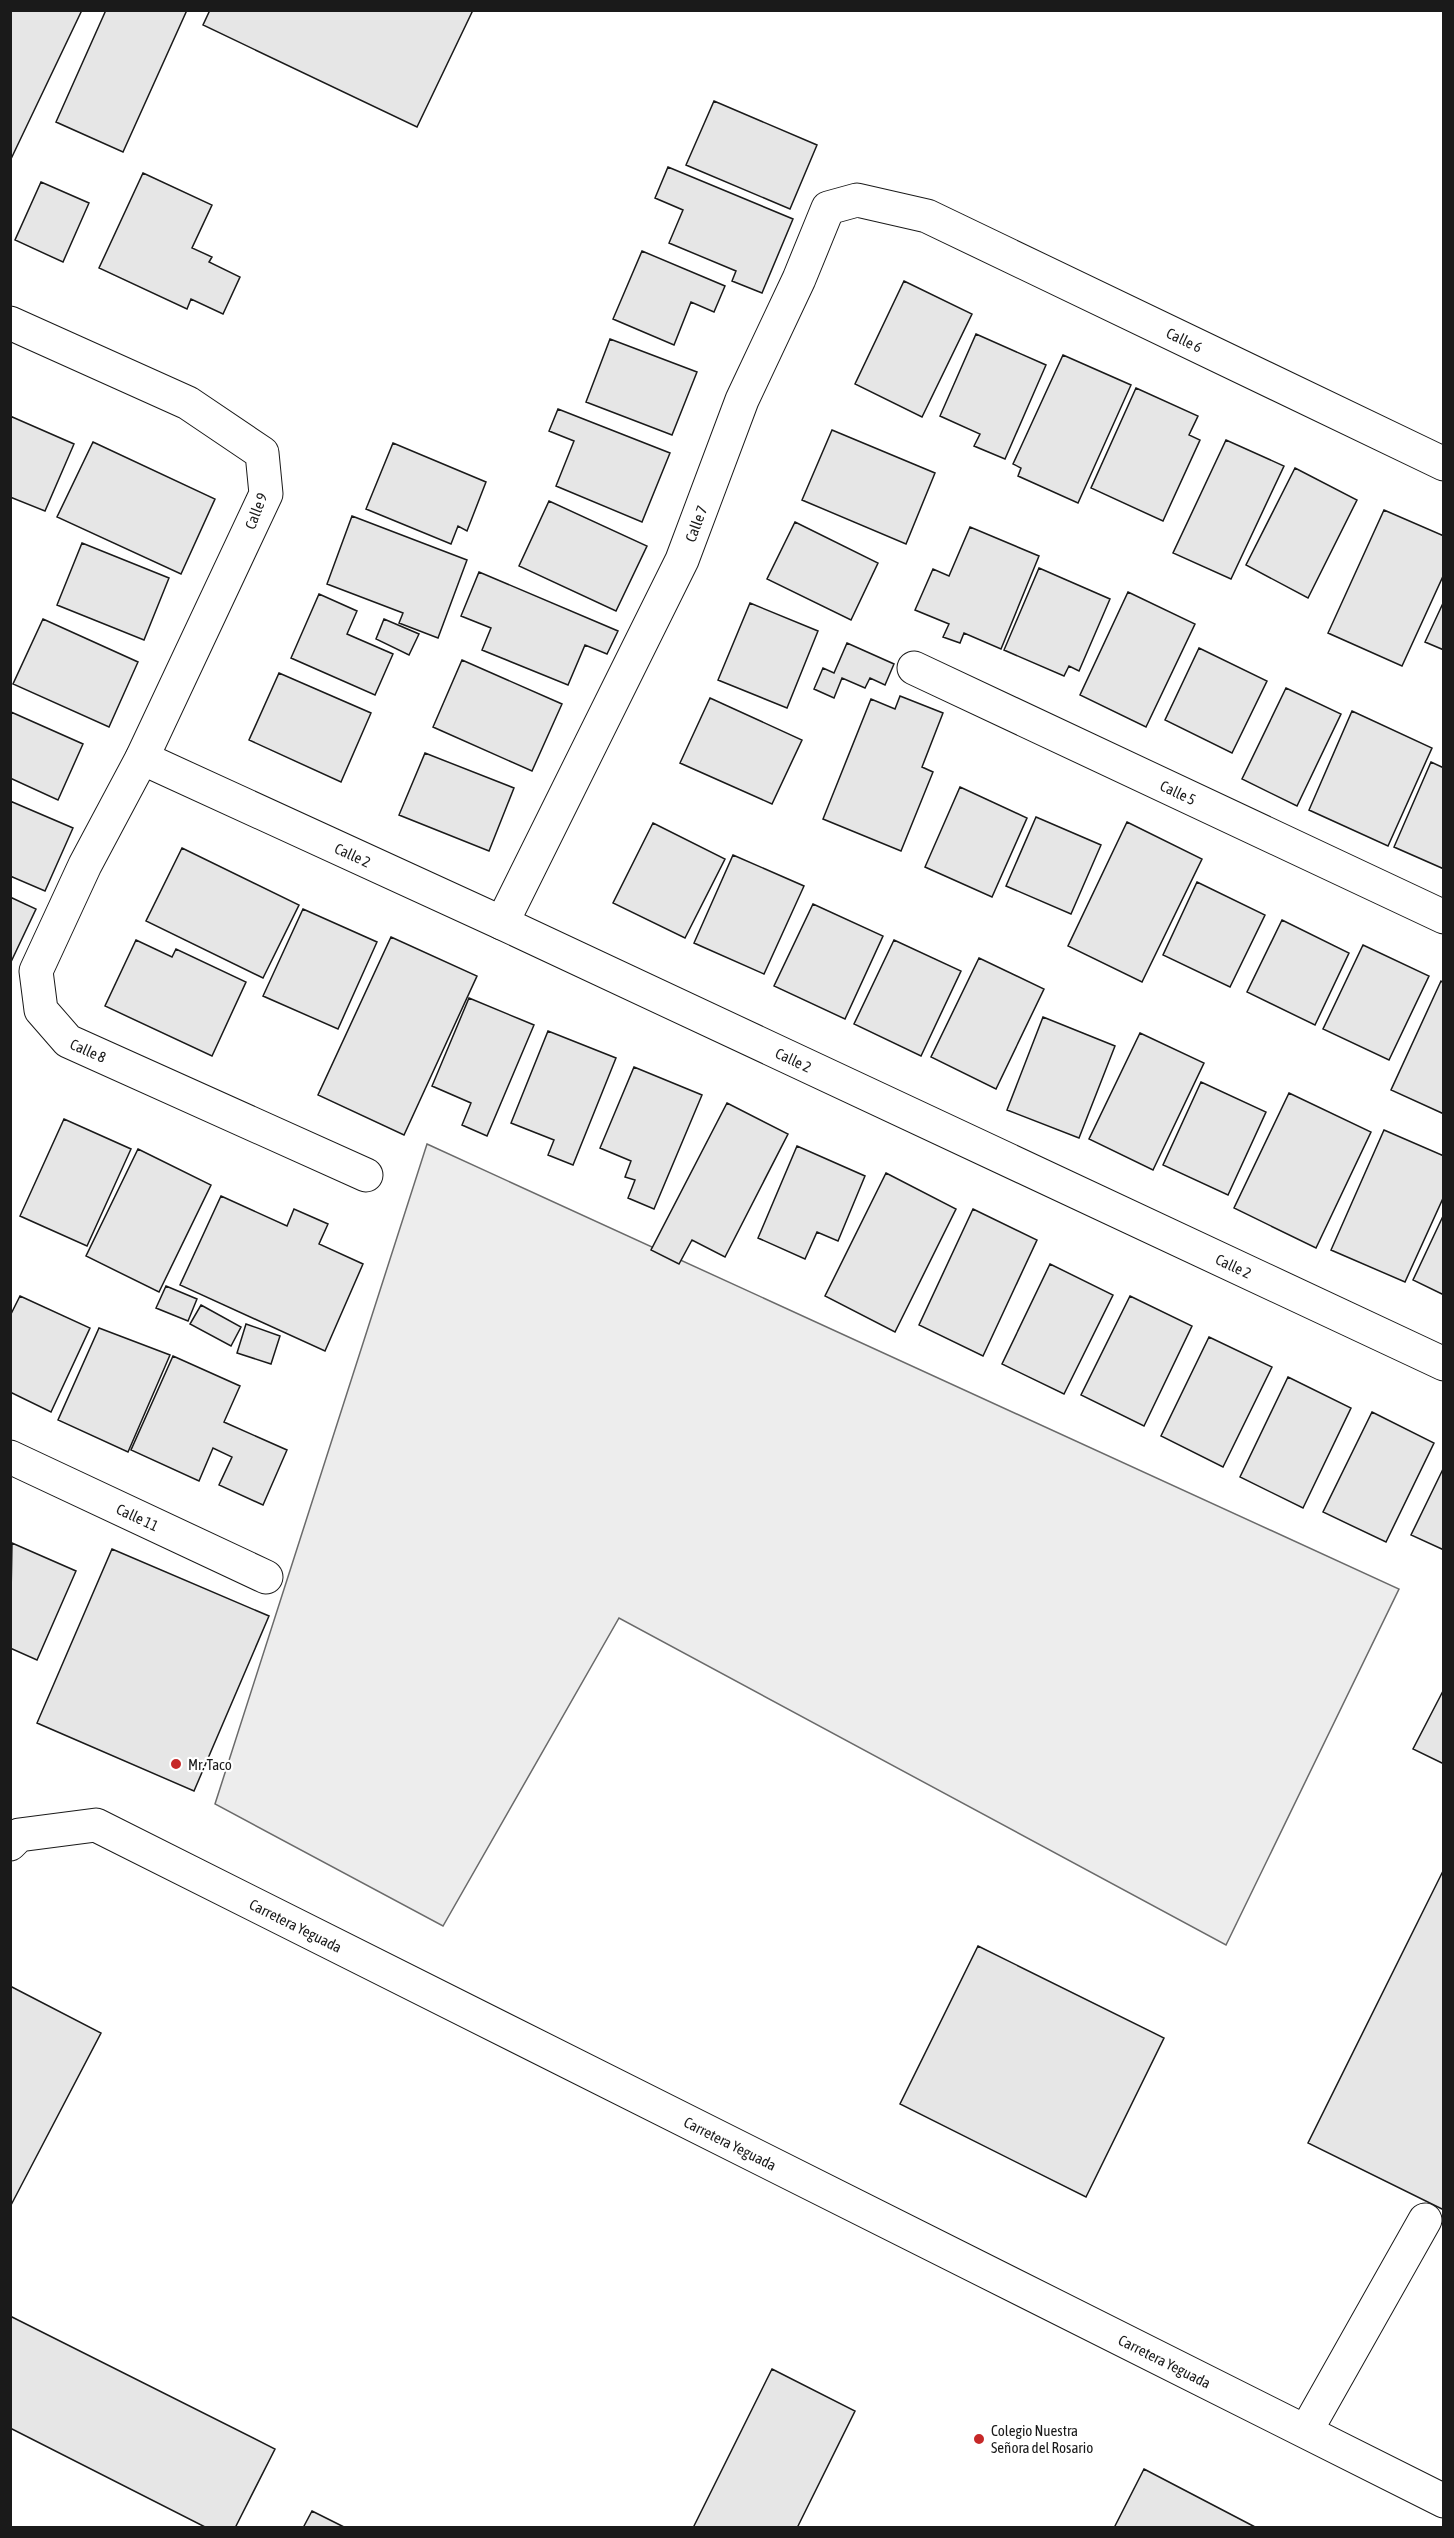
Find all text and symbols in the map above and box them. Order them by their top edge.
street label: Calle 6 [1164,324,1205,355]
street label: Calle 9 [241,490,271,532]
street label: Calle 7 [681,503,710,544]
street label: Calle 5 [1158,776,1199,808]
street label: Calle 2 [332,839,373,870]
street label: Calle 8 [68,1035,109,1066]
street label: Calle 2 [773,1044,814,1075]
street label: Calle 2 [1213,1250,1254,1281]
street label: Calle 11 [114,1500,161,1534]
place label: Mr. Taco [188,1756,232,1773]
marker: Mr. Taco [169,1757,183,1771]
street label: Carretera Yeguada [247,1895,345,1955]
street label: Carretera Yeguada [681,2113,779,2173]
street label: Carretera Yeguada [1116,2331,1214,2391]
place label: Colegio Nuestra Señora del Rosario [991,2422,1093,2456]
marker: Colegio Nuestra Señora del Rosario [972,2432,986,2446]

